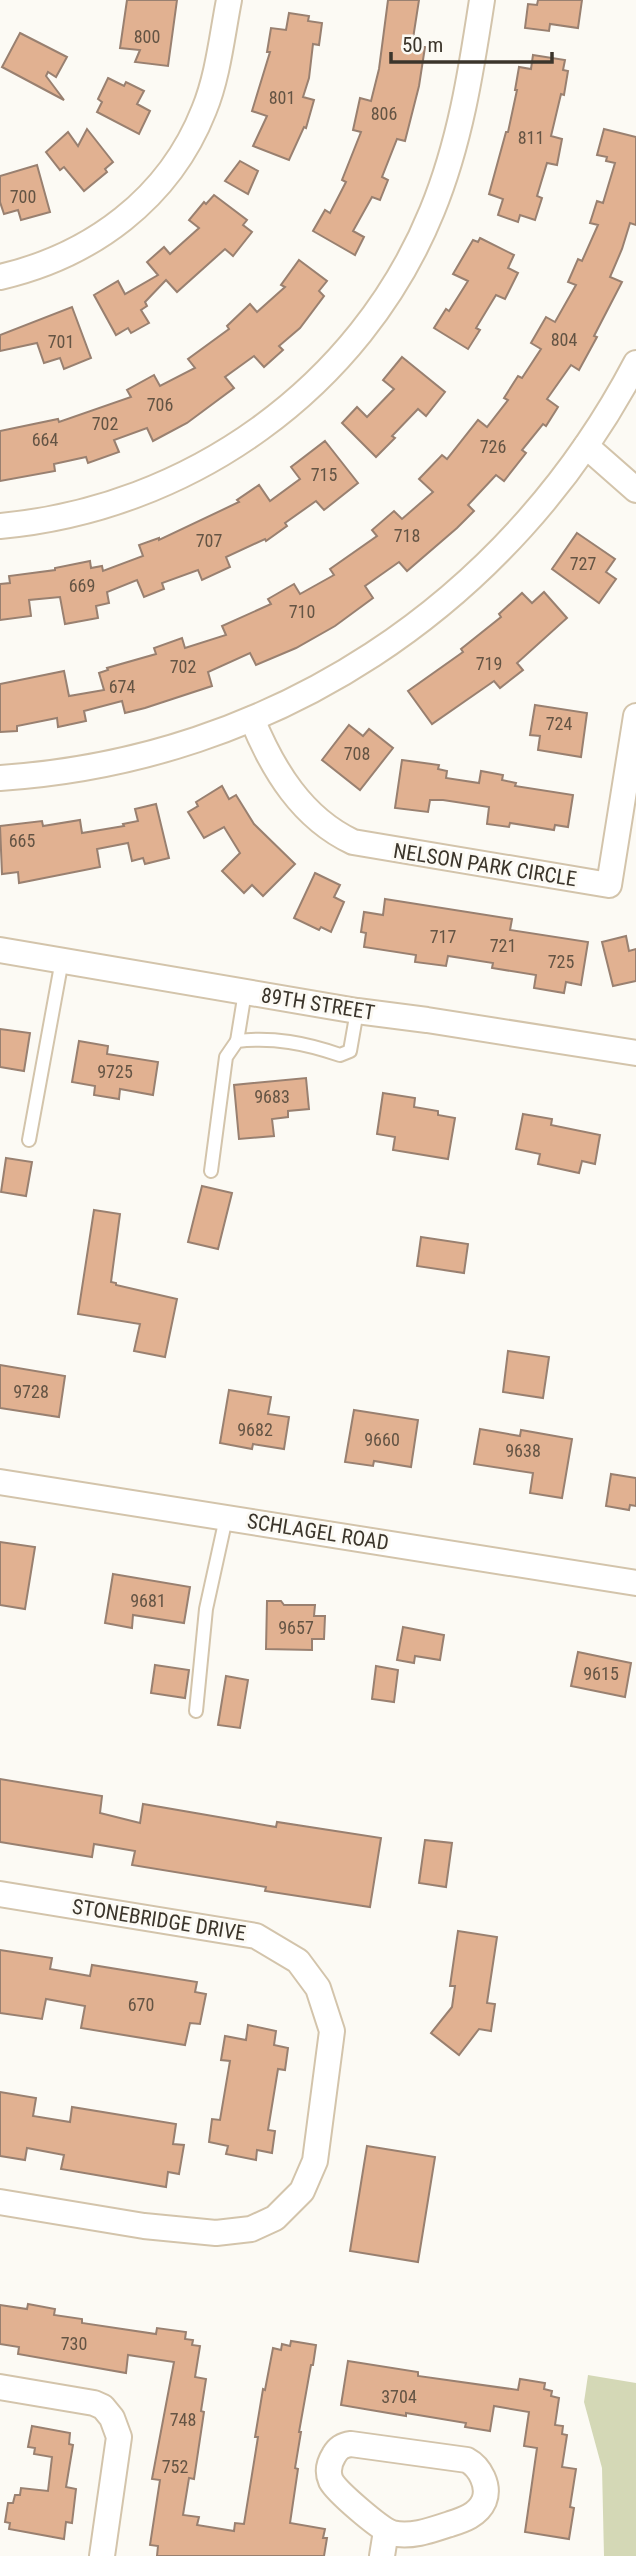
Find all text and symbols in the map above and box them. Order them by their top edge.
scale bar [391,21,552,65]
house number: 800 [134,26,160,47]
text: 50 m [402,33,443,57]
house number: 801 [269,87,295,108]
house number: 806 [371,103,397,124]
house number: 811 [518,127,544,148]
house number: 700 [10,186,36,207]
house number: 804 [551,329,577,350]
house number: 701 [48,331,74,352]
house number: 706 [147,394,173,415]
house number: 702 [92,413,118,434]
house number: 664 [32,429,58,450]
house number: 726 [480,436,506,457]
house number: 715 [311,464,337,485]
house number: 718 [394,525,420,546]
house number: 707 [196,530,222,551]
house number: 727 [570,553,596,574]
house number: 669 [69,575,95,596]
house number: 710 [289,601,315,622]
house number: 719 [476,653,502,674]
house number: 702 [170,656,196,677]
house number: 674 [109,676,135,697]
house number: 724 [546,713,572,734]
house number: 708 [344,743,370,764]
house number: 665 [9,830,35,851]
street label: NELSON PARK CIRCLE [392,839,578,891]
house number: 717 [430,926,456,947]
house number: 721 [490,935,516,956]
house number: 725 [548,951,574,972]
street label: 89TH STREET [260,983,376,1025]
house number: 9725 [97,1061,133,1082]
house number: 9683 [254,1086,290,1107]
house number: 9728 [13,1381,49,1402]
house number: 9682 [237,1419,273,1440]
house number: 9660 [364,1429,400,1450]
house number: 9638 [505,1440,541,1461]
street label: SCHLAGEL ROAD [245,1509,391,1555]
house number: 9681 [130,1590,166,1611]
house number: 9657 [278,1617,314,1638]
house number: 9615 [583,1663,619,1684]
street label: STONEBRIDGE DRIVE [70,1894,248,1946]
house number: 670 [128,1994,154,2015]
house number: 730 [61,2333,87,2354]
house number: 3704 [381,2386,417,2407]
house number: 748 [170,2409,196,2430]
house number: 752 [162,2456,188,2477]

